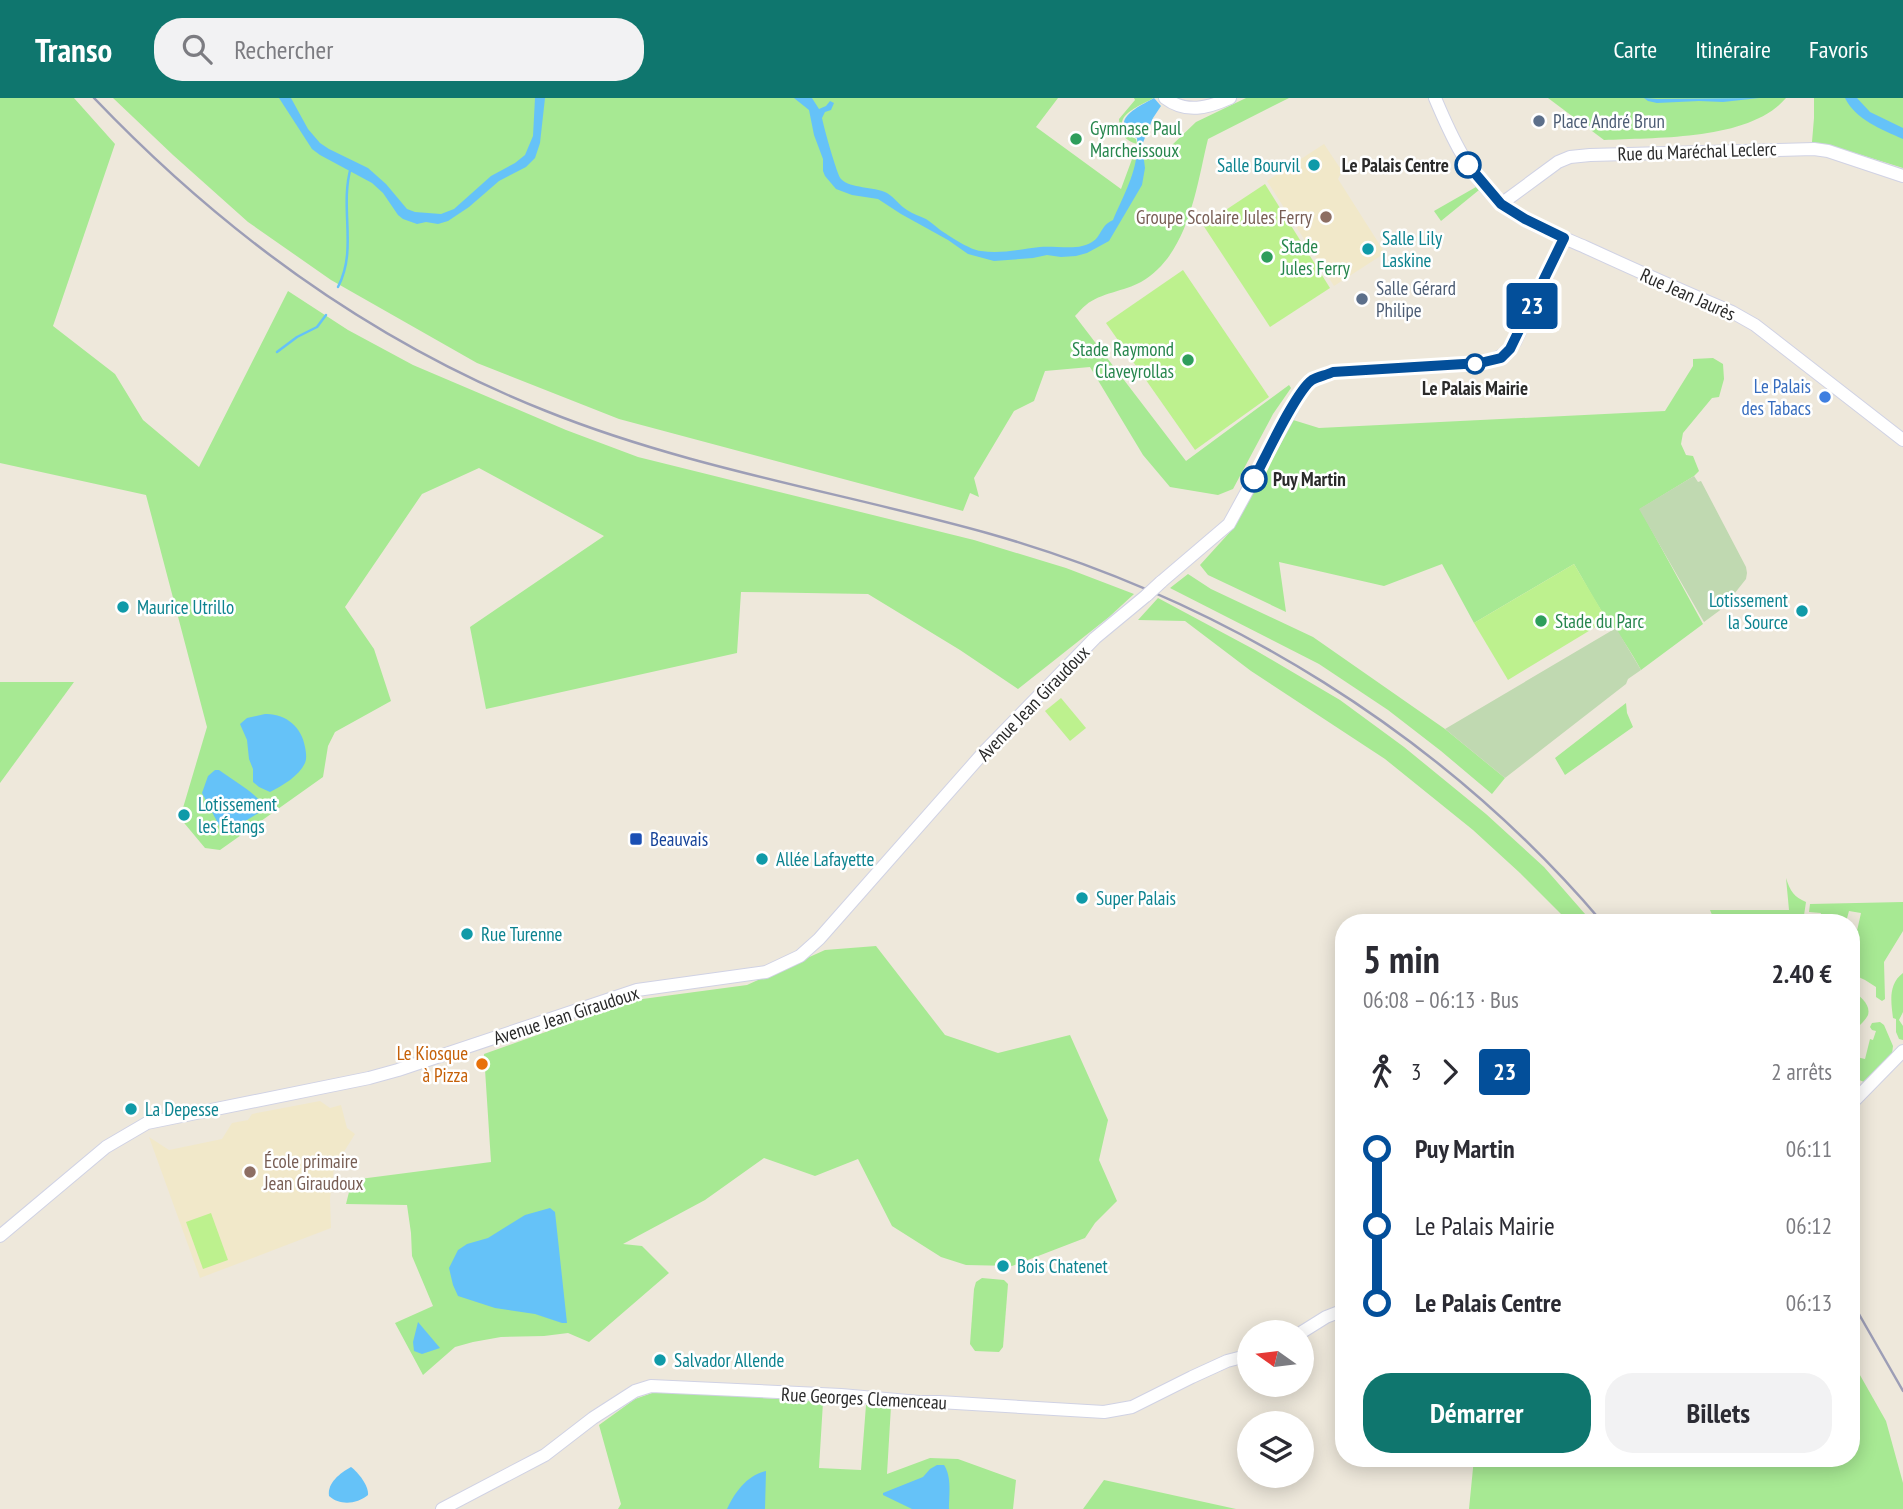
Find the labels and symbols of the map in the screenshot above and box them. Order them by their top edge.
place label: Place André Brun [1553,109,1665,133]
marker: Place André Brun [1531,113,1547,129]
place label: Gymnase Paul Marcheissoux [1090,116,1182,162]
marker: Gymnase Paul Marcheissoux [1068,131,1084,147]
street label: Rue du Maréchal Leclerc [1617,136,1777,166]
marker: Le Palais Centre [1455,152,1481,178]
place label: Salle Bourvil [1217,153,1301,177]
place label: Le Palais Centre [1342,153,1449,177]
marker: Salle Bourvil [1306,157,1322,173]
place label: Groupe Scolaire Jules Ferry [1136,205,1313,229]
marker: Groupe Scolaire Jules Ferry [1318,209,1334,225]
place label: Salle Lily Laskine [1382,226,1443,272]
place label: Stade Jules Ferry [1280,234,1351,280]
marker: Salle Lily Laskine [1360,241,1376,257]
marker: Stade Jules Ferry [1259,249,1275,265]
street label: Rue Jean Jaurès [1637,262,1739,326]
place label: Salle Gérard Philipe [1376,276,1456,322]
line badge: 23 [1500,283,1564,329]
marker: Salle Gérard Philipe [1354,291,1370,307]
place label: Stade Raymond Claveyrollas [1072,337,1174,383]
marker: Stade Raymond Claveyrollas [1180,352,1196,368]
marker: Le Palais Mairie [1465,354,1485,374]
place label: Le Palais des Tabacs [1741,374,1811,420]
place label: Le Palais Mairie [1422,376,1528,400]
marker: Le Palais des Tabacs [1817,389,1833,405]
marker: Puy Martin [1241,466,1267,492]
place label: Puy Martin [1273,467,1346,491]
place label: Lotissement la Source [1709,588,1789,634]
place label: Maurice Utrillo [137,595,234,619]
marker: Maurice Utrillo [115,599,131,615]
marker: Lotissement la Source [1794,603,1810,619]
place label: Stade du Parc [1555,609,1644,633]
marker: Stade du Parc [1533,613,1549,629]
street label: Avenue Jean Giraudoux [972,640,1094,766]
place label: Lotissement les Étangs [198,792,278,838]
marker: Lotissement les Étangs [176,807,192,823]
place label: Beauvais [650,827,708,851]
marker: Beauvais [628,831,644,847]
place label: Allée Lafayette [776,847,874,871]
marker: Allée Lafayette [754,851,770,867]
place label: Super Palais [1096,886,1176,910]
marker: Super Palais [1074,890,1090,906]
place label: Rue Turenne [481,922,563,946]
marker: Rue Turenne [459,926,475,942]
street label: Avenue Jean Giraudoux [490,980,642,1050]
place label: Le Kiosque à Pizza [397,1041,468,1087]
marker: Le Kiosque à Pizza [474,1056,490,1072]
place label: La Depesse [145,1097,219,1121]
marker: La Depesse [123,1101,139,1117]
place label: École primaire Jean Giraudoux [263,1149,364,1195]
marker: École primaire Jean Giraudoux [242,1164,258,1180]
place label: Bois Chatenet [1017,1254,1109,1278]
marker: Bois Chatenet [995,1258,1011,1274]
north arrow [1237,1320,1314,1396]
place label: Salvador Allende [674,1348,785,1372]
marker: Salvador Allende [652,1352,668,1368]
street label: Rue Georges Clemenceau [781,1382,947,1414]

